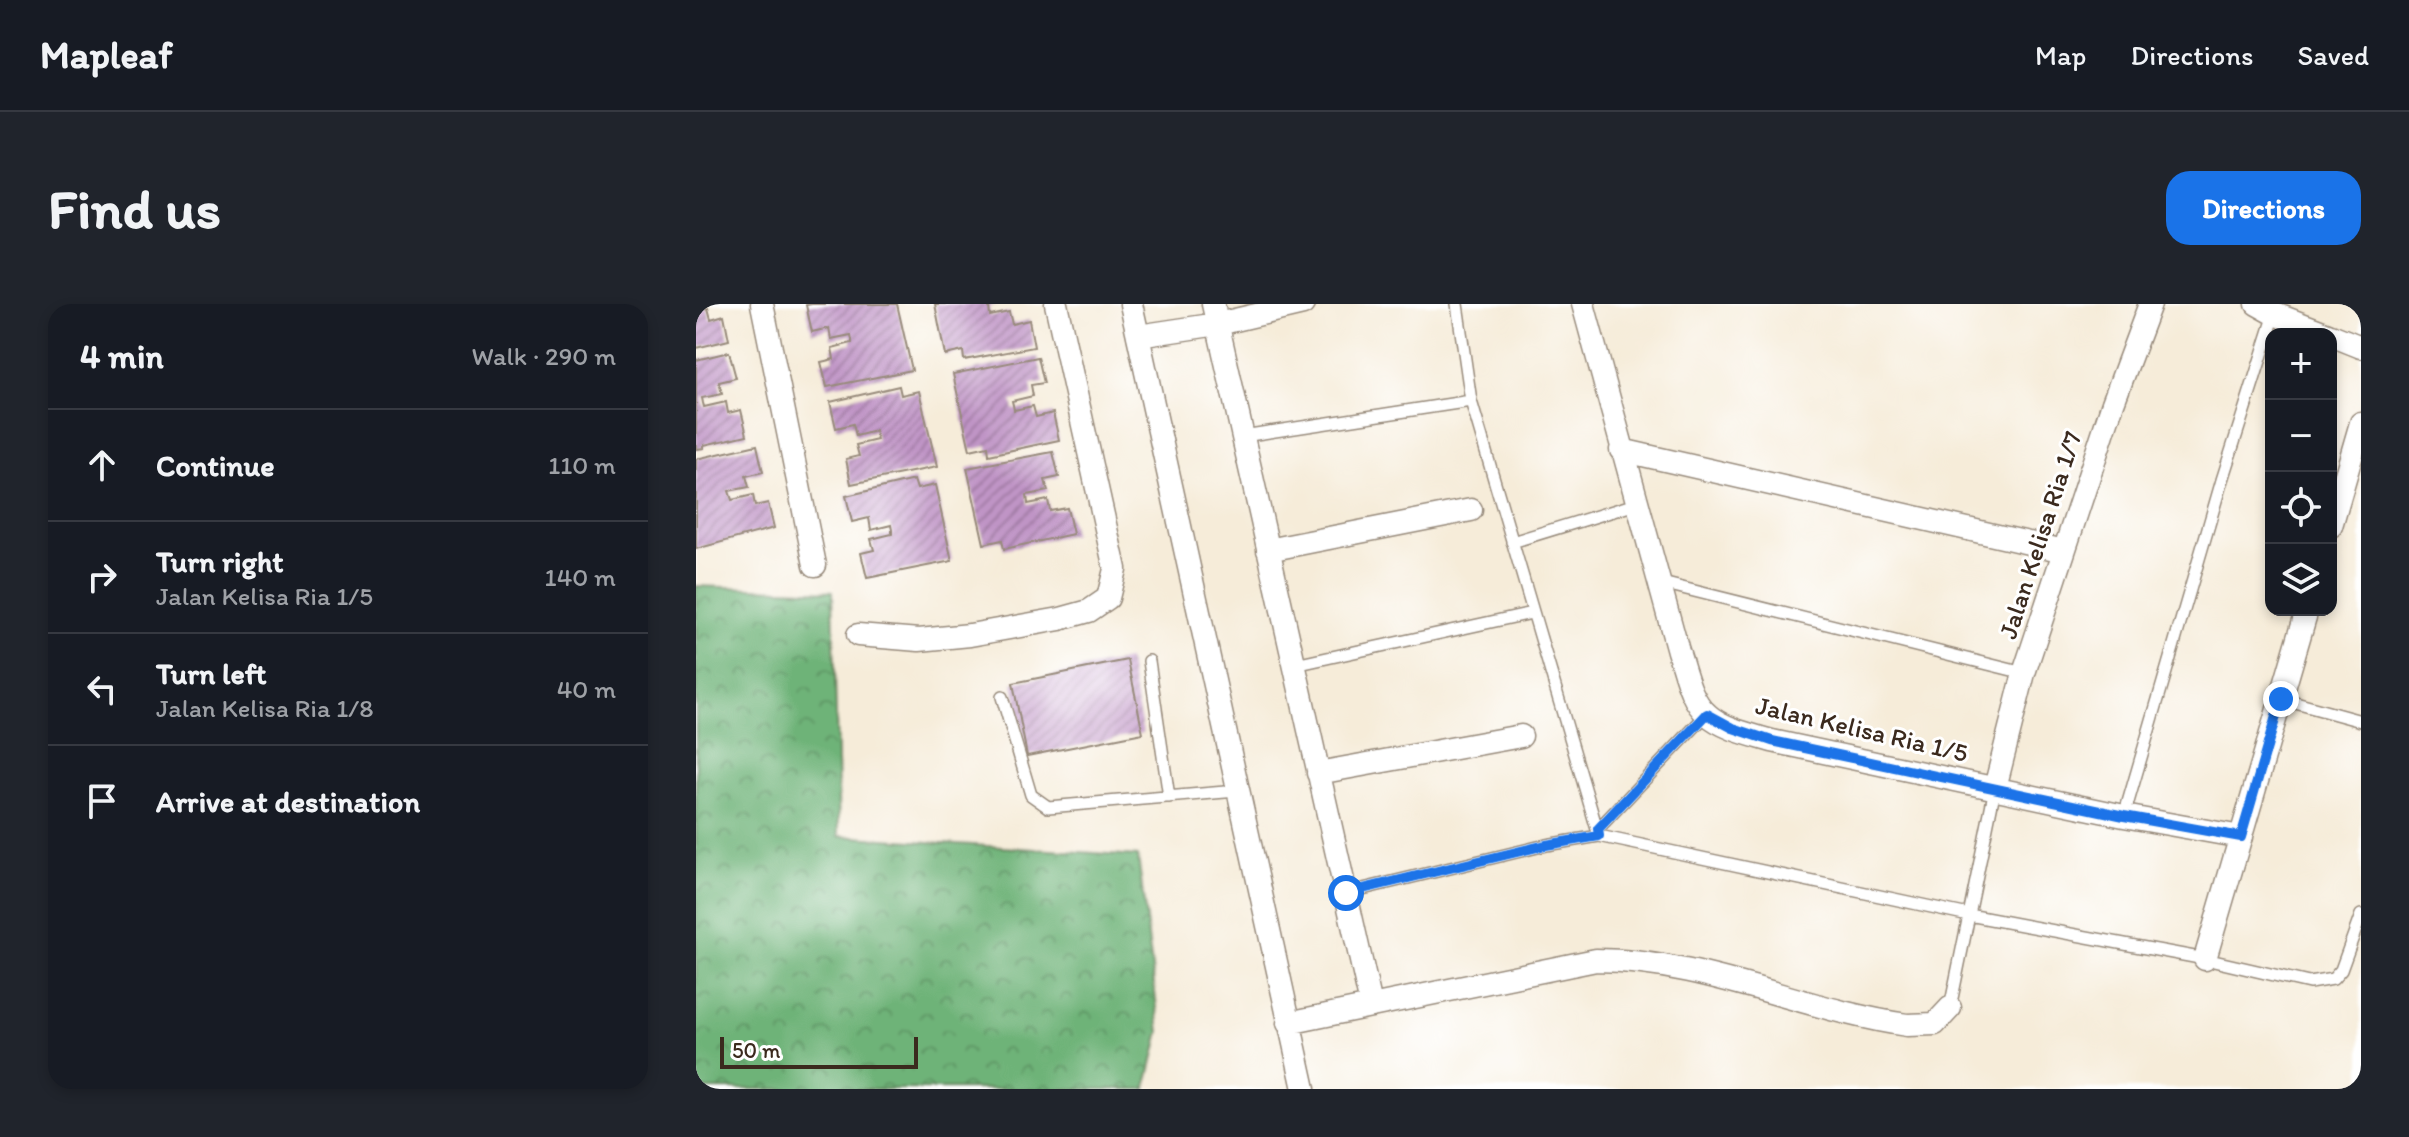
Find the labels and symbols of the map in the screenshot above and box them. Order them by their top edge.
street label: Jalan Kelisa Ria 1/7 [1991,427,2089,643]
route end [2263,681,2299,717]
street label: Jalan Kelisa Ria 1/5 [1753,689,1971,769]
route start [1328,875,1364,911]
scale bar [720,1033,918,1069]

